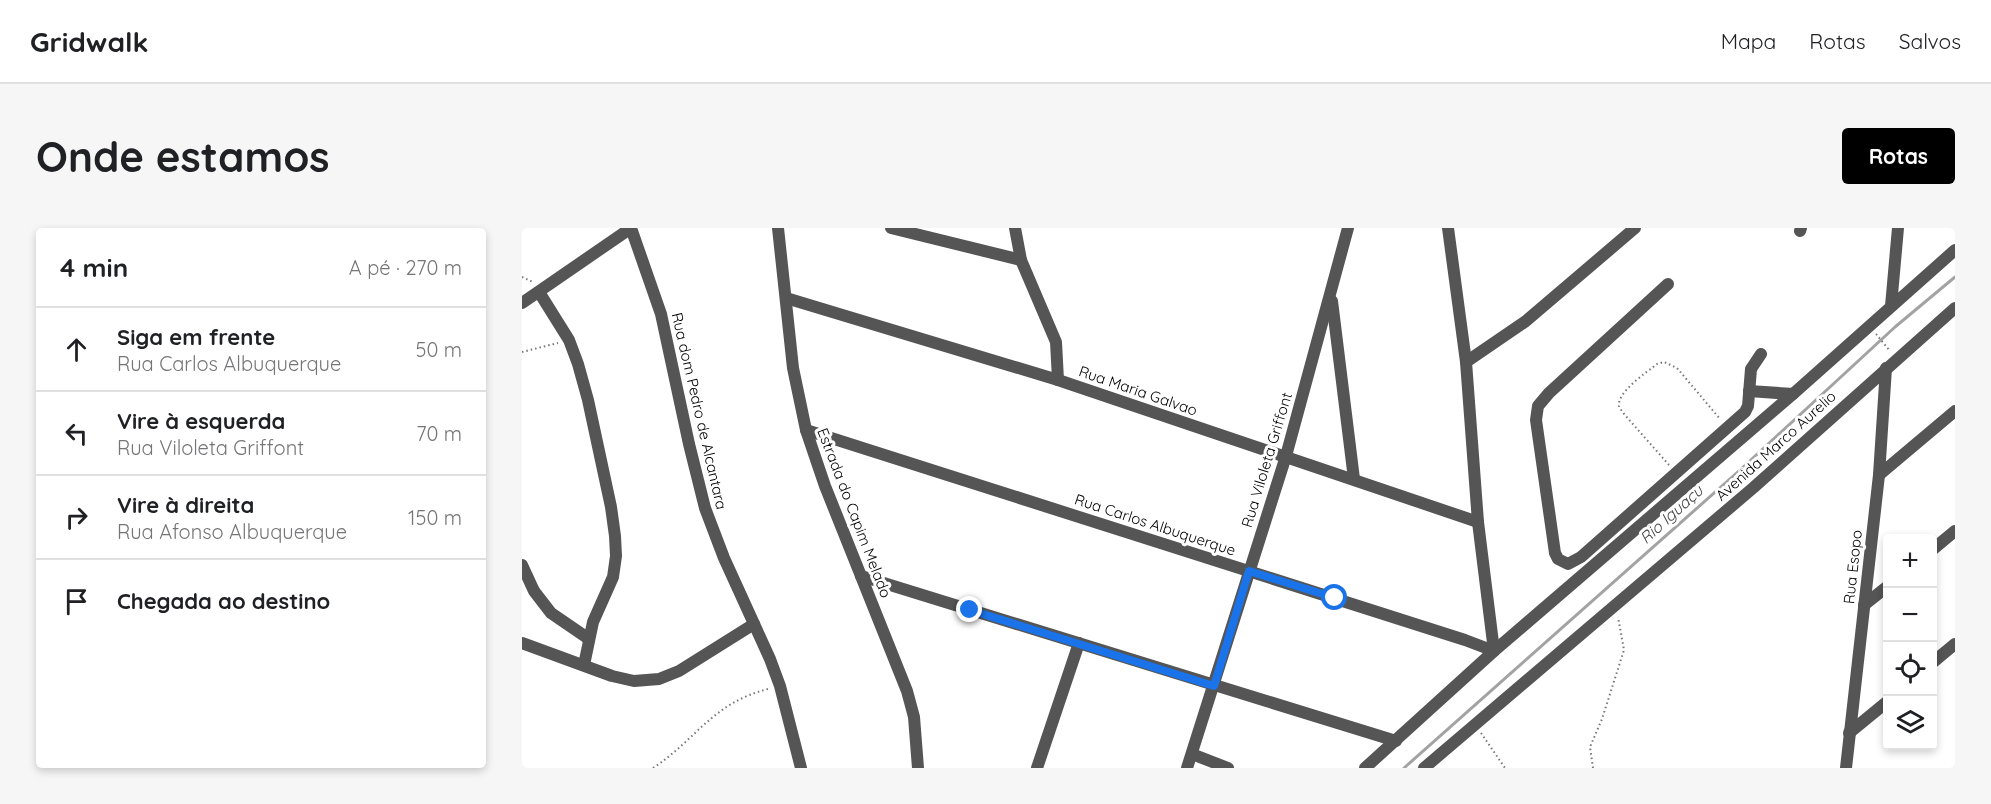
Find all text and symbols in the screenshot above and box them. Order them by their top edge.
text: Gridwalk [30,24,149,59]
text: Mapa [1721,28,1776,54]
text: Rotas [1809,28,1866,54]
text: Salvos [1899,28,1961,54]
button: Rotas [1842,128,1955,184]
text: Onde estamos [36,130,330,183]
text: 4 min [60,251,128,284]
text: A pé · 270 m [349,255,462,280]
street label: Rua dom Pedro de Alcantara [668,311,731,511]
text: Siga em frente [117,323,275,351]
icon: ahead [60,333,93,366]
text: 50 m [416,337,462,362]
text: Rua Carlos Albuquerque [117,351,341,376]
street label: Rua Maria Galvao [1076,361,1200,420]
street label: Avenida Marco Aurelio [1712,387,1840,505]
street label: Rua Viloleta Griffont [1237,390,1296,530]
text: Vire à esquerda [117,407,285,435]
icon: left [60,417,93,450]
text: 70 m [416,421,462,446]
street label: Estrada do Capim Melado [813,425,896,600]
text: Rua Viloleta Griffont [117,435,304,460]
water label: Rio Iguaçu [1635,480,1707,548]
street label: Rua Carlos Albuquerque [1072,490,1238,560]
text: Vire à direita [117,491,254,519]
icon: right [60,501,93,534]
text: 150 m [408,505,462,530]
text: Rua Afonso Albuquerque [117,519,347,544]
street label: Rua Esopo [1839,529,1866,605]
map controls [1883,534,1937,750]
button: + [1883,534,1937,588]
route start [1321,584,1347,610]
icon: arrive [60,585,93,618]
text: Chegada ao destino [117,587,330,615]
button: − [1883,588,1937,642]
route end [956,596,982,622]
button: locate [1883,642,1937,696]
button: layers [1883,696,1937,750]

